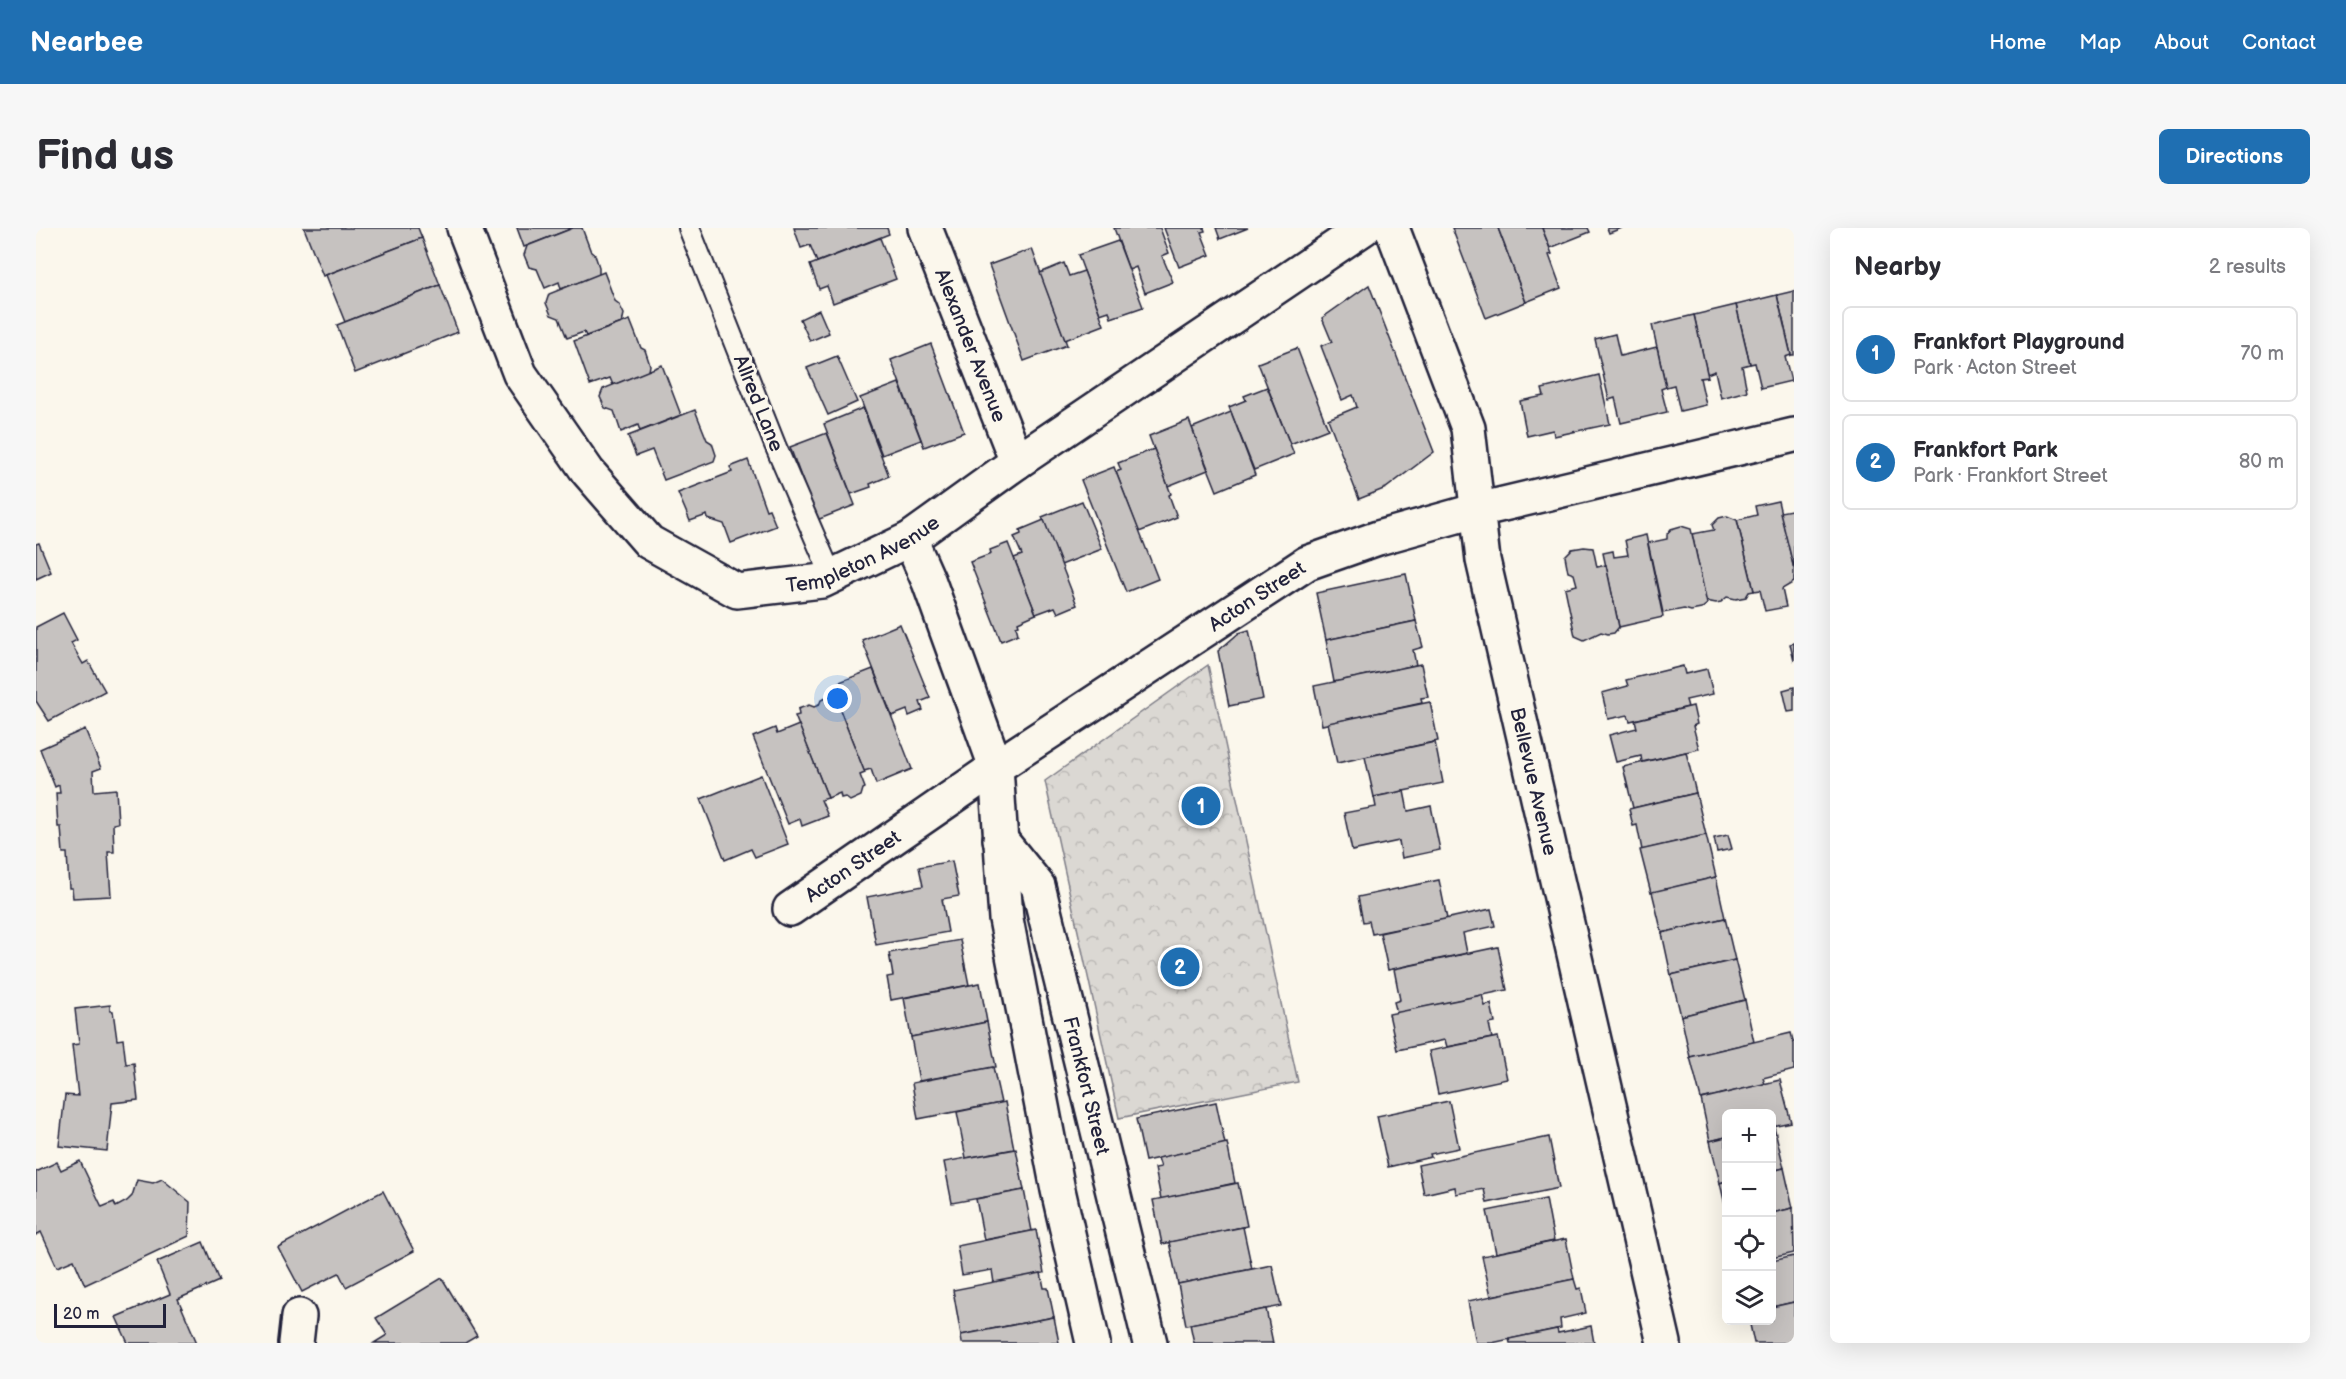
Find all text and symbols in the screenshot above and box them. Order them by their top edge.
text: Nearbee [30,26,143,59]
text: Home [1989,30,2046,55]
text: Map [2079,30,2121,55]
text: About [2154,30,2209,55]
text: Contact [2242,30,2316,55]
button: Directions [2159,129,2310,184]
text: Find us [36,131,174,182]
text: Nearby [1854,252,1941,283]
text: 2 results [2209,255,2286,279]
street label: Alexander Avenue [929,266,1011,426]
text: Frankfort Playground [1913,329,2125,356]
text: 1 [1871,342,1880,366]
text: 70 m [2240,342,2284,366]
street label: Allred Lane [728,352,788,455]
text: Park · Acton Street [1913,356,2077,380]
text: Frankfort Park [1913,437,2058,464]
text: 2 [1870,450,1881,474]
text: 80 m [2239,450,2284,474]
text: Park · Frankfort Street [1913,464,2108,488]
street label: Templeton Avenue [785,511,945,598]
street label: Acton Street [1204,556,1310,637]
your location [823,684,852,713]
street label: Bellevue Avenue [1504,705,1562,858]
pin: 1 [1182,784,1220,828]
street label: Acton Street [801,825,905,908]
pin: 2 [1160,944,1200,990]
street label: Frankfort Street [1057,1014,1114,1157]
map controls [1722,1109,1776,1325]
button: + [1722,1109,1776,1163]
button: − [1722,1163,1776,1217]
button: locate [1722,1217,1776,1271]
button: layers [1722,1271,1776,1325]
scale bar [54,1301,166,1328]
text: 20 m [63,1305,99,1324]

